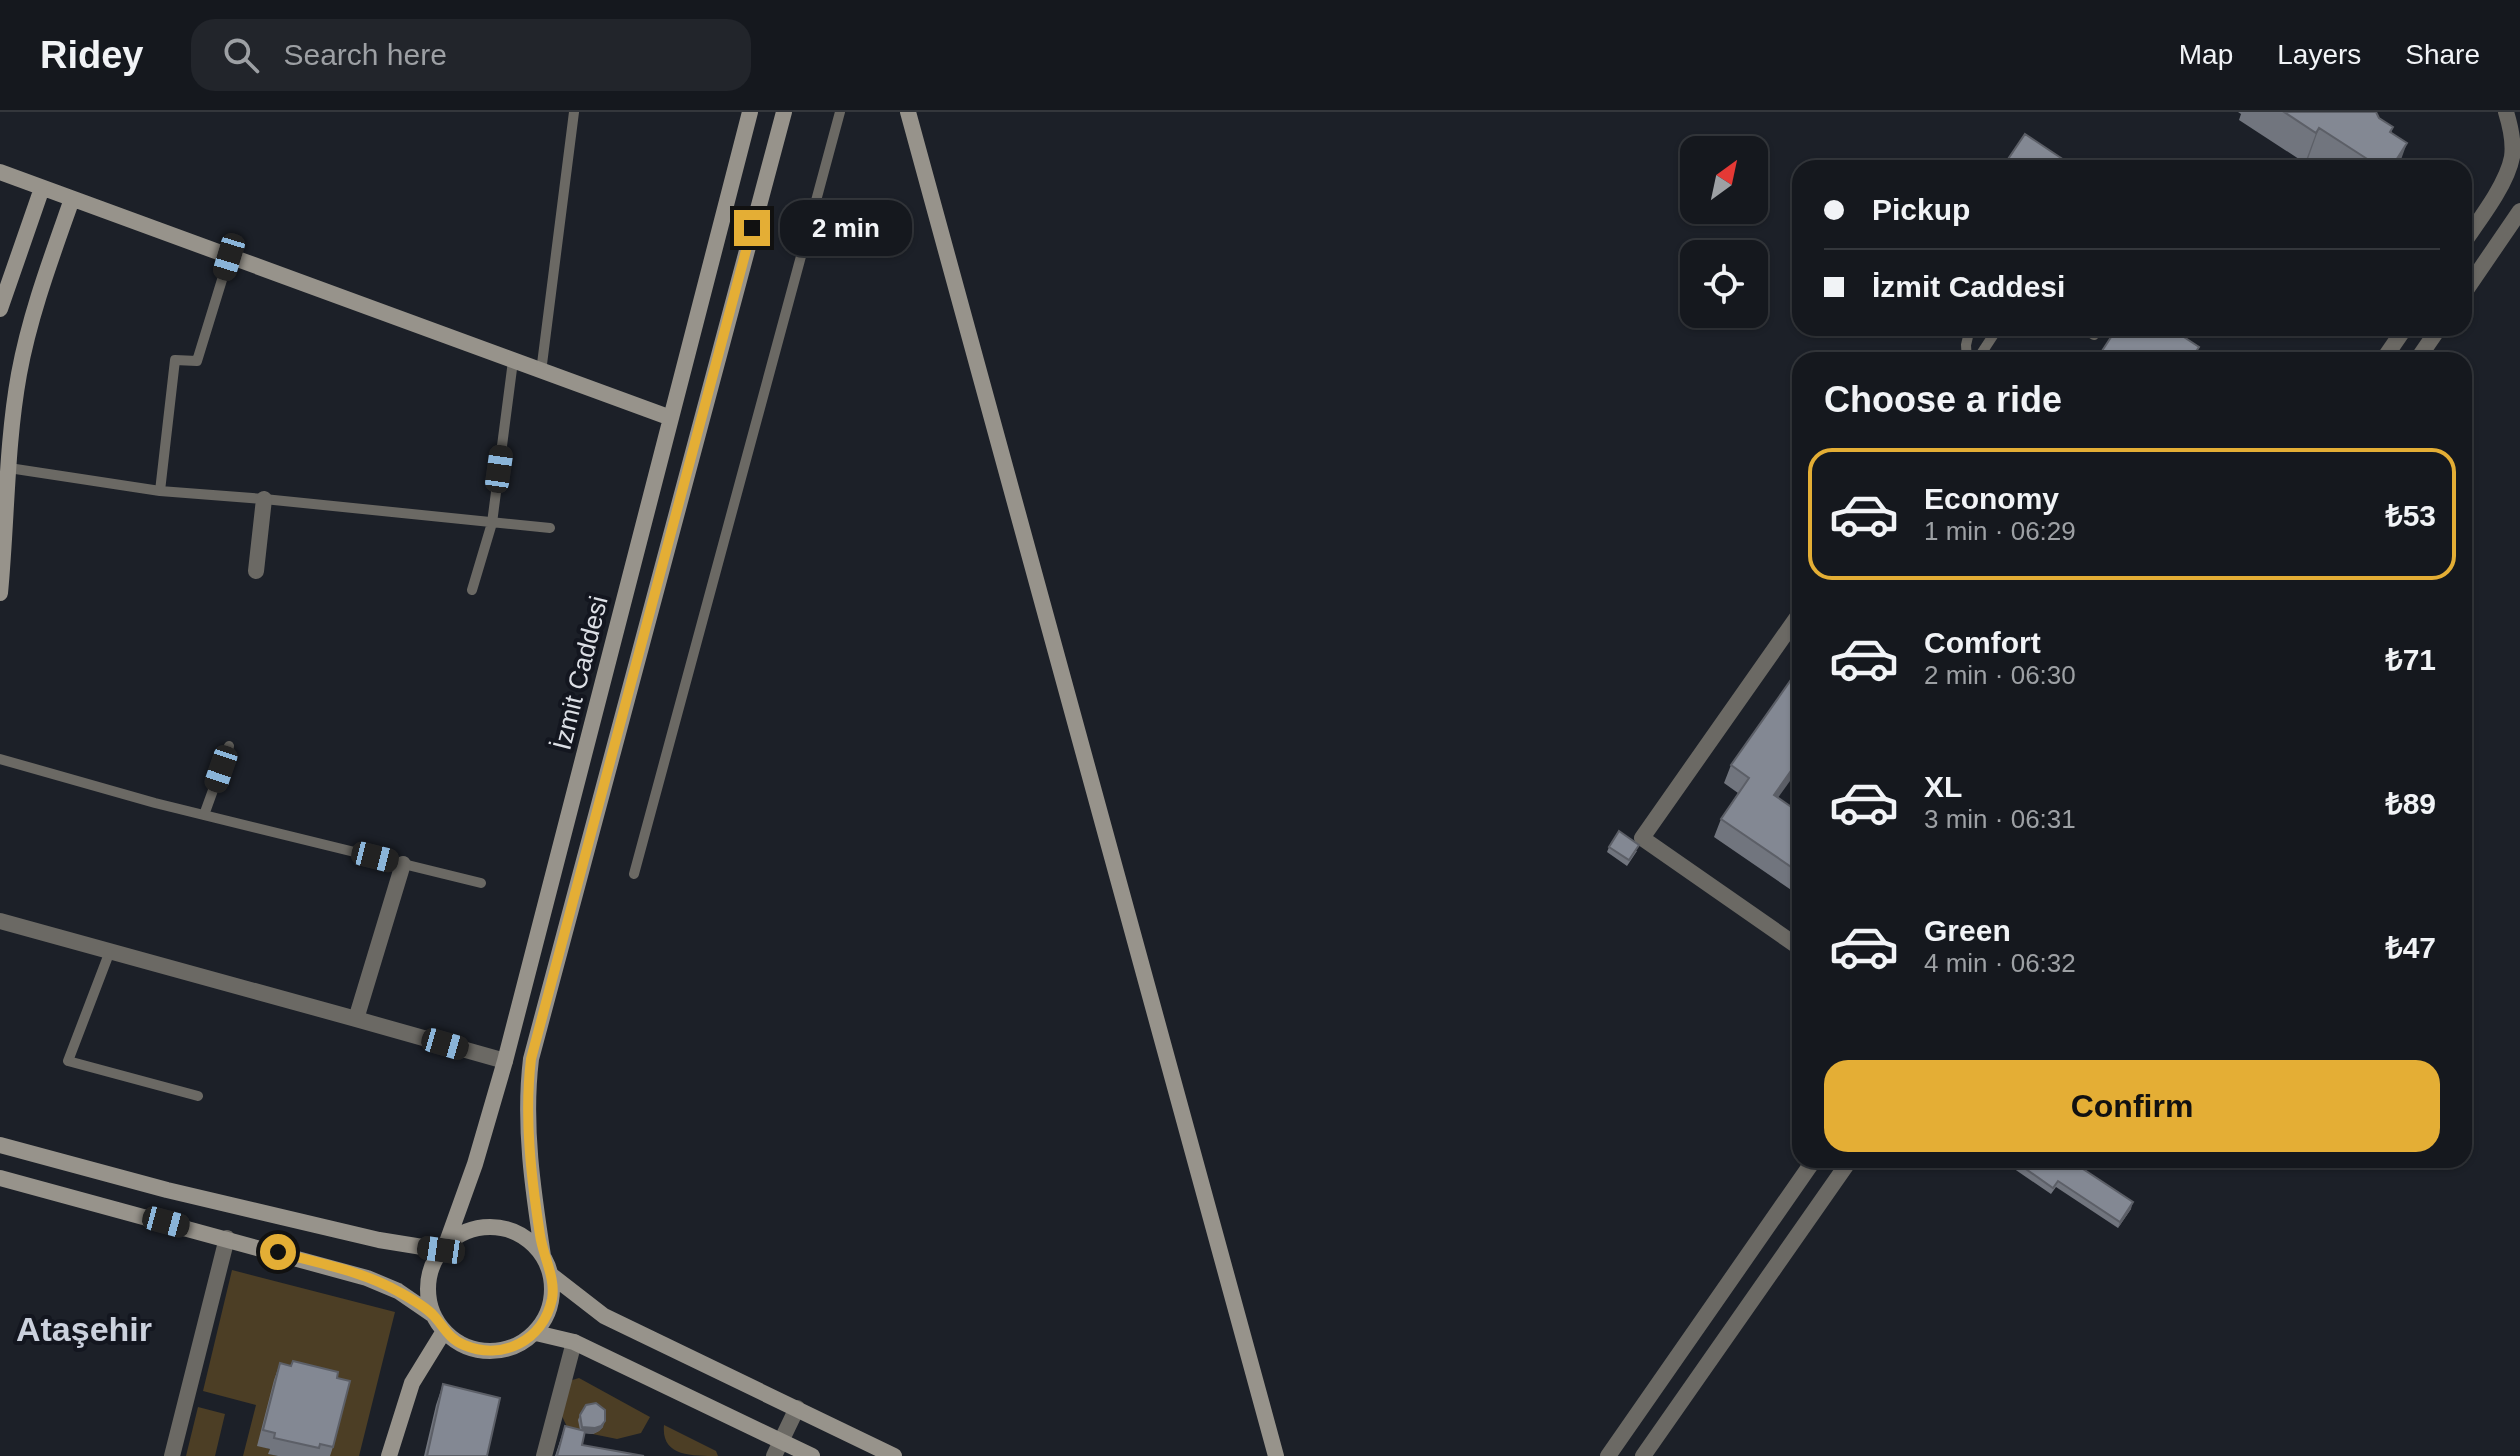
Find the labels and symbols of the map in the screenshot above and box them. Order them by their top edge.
north arrow [1680,136,1768,224]
callout: 2 min [780,200,912,256]
route end [734,210,770,246]
car [211,231,247,283]
car [484,444,514,494]
street label: İzmit Caddesi [546,593,614,753]
car [202,742,240,796]
car [349,840,401,874]
car [419,1026,471,1062]
car [140,1204,192,1240]
route start [260,1234,296,1270]
car [416,1235,466,1265]
district label: Ataşehir [16,1310,152,1348]

